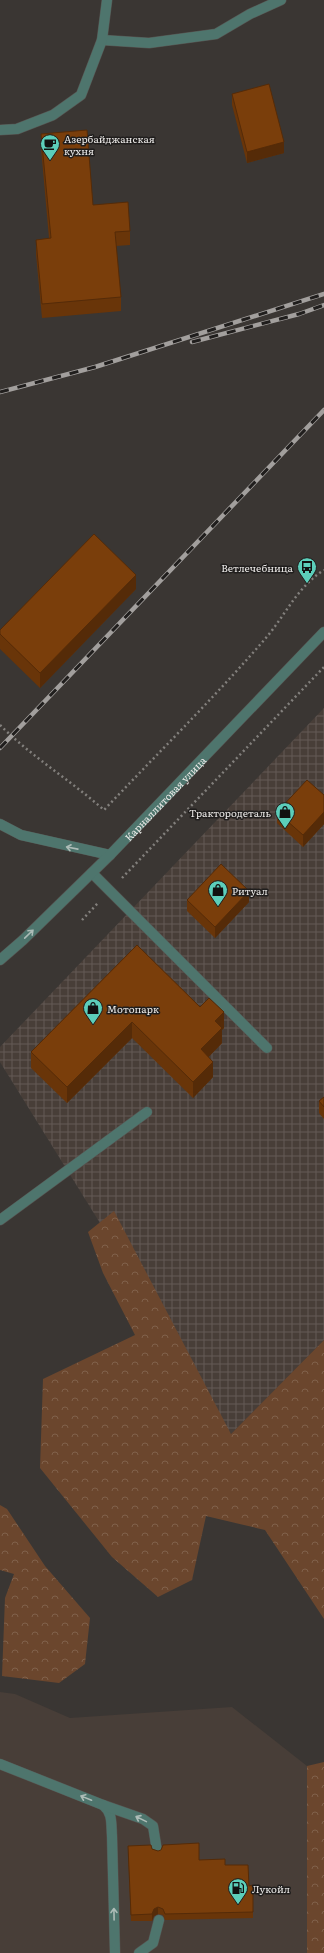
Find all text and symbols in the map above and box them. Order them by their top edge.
place label: Азербайджанская кухня [64,131,155,158]
cafe icon: Азербайджанская кухня [39,133,61,161]
bus stop icon: Ветлечебница [296,556,318,584]
place label: Ветлечебница [221,560,294,575]
street label: Карналлитовая улица [120,752,209,844]
shop icon: Трактородеталь [274,801,296,829]
place label: Трактородеталь [189,805,272,820]
one-way arrow [65,843,78,851]
shop icon: Ритуал [207,879,229,907]
place label: Ритуал [232,883,268,898]
one-way arrow [24,929,34,939]
shop icon: Мотопарк [82,997,104,1025]
place label: Мотопарк [107,1001,159,1016]
one-way arrow [81,1794,93,1801]
one-way arrow [136,1815,148,1822]
fuel station icon: Лукойл [227,1877,249,1905]
place label: Лукойл [252,1881,290,1896]
one-way arrow [110,1908,118,1921]

